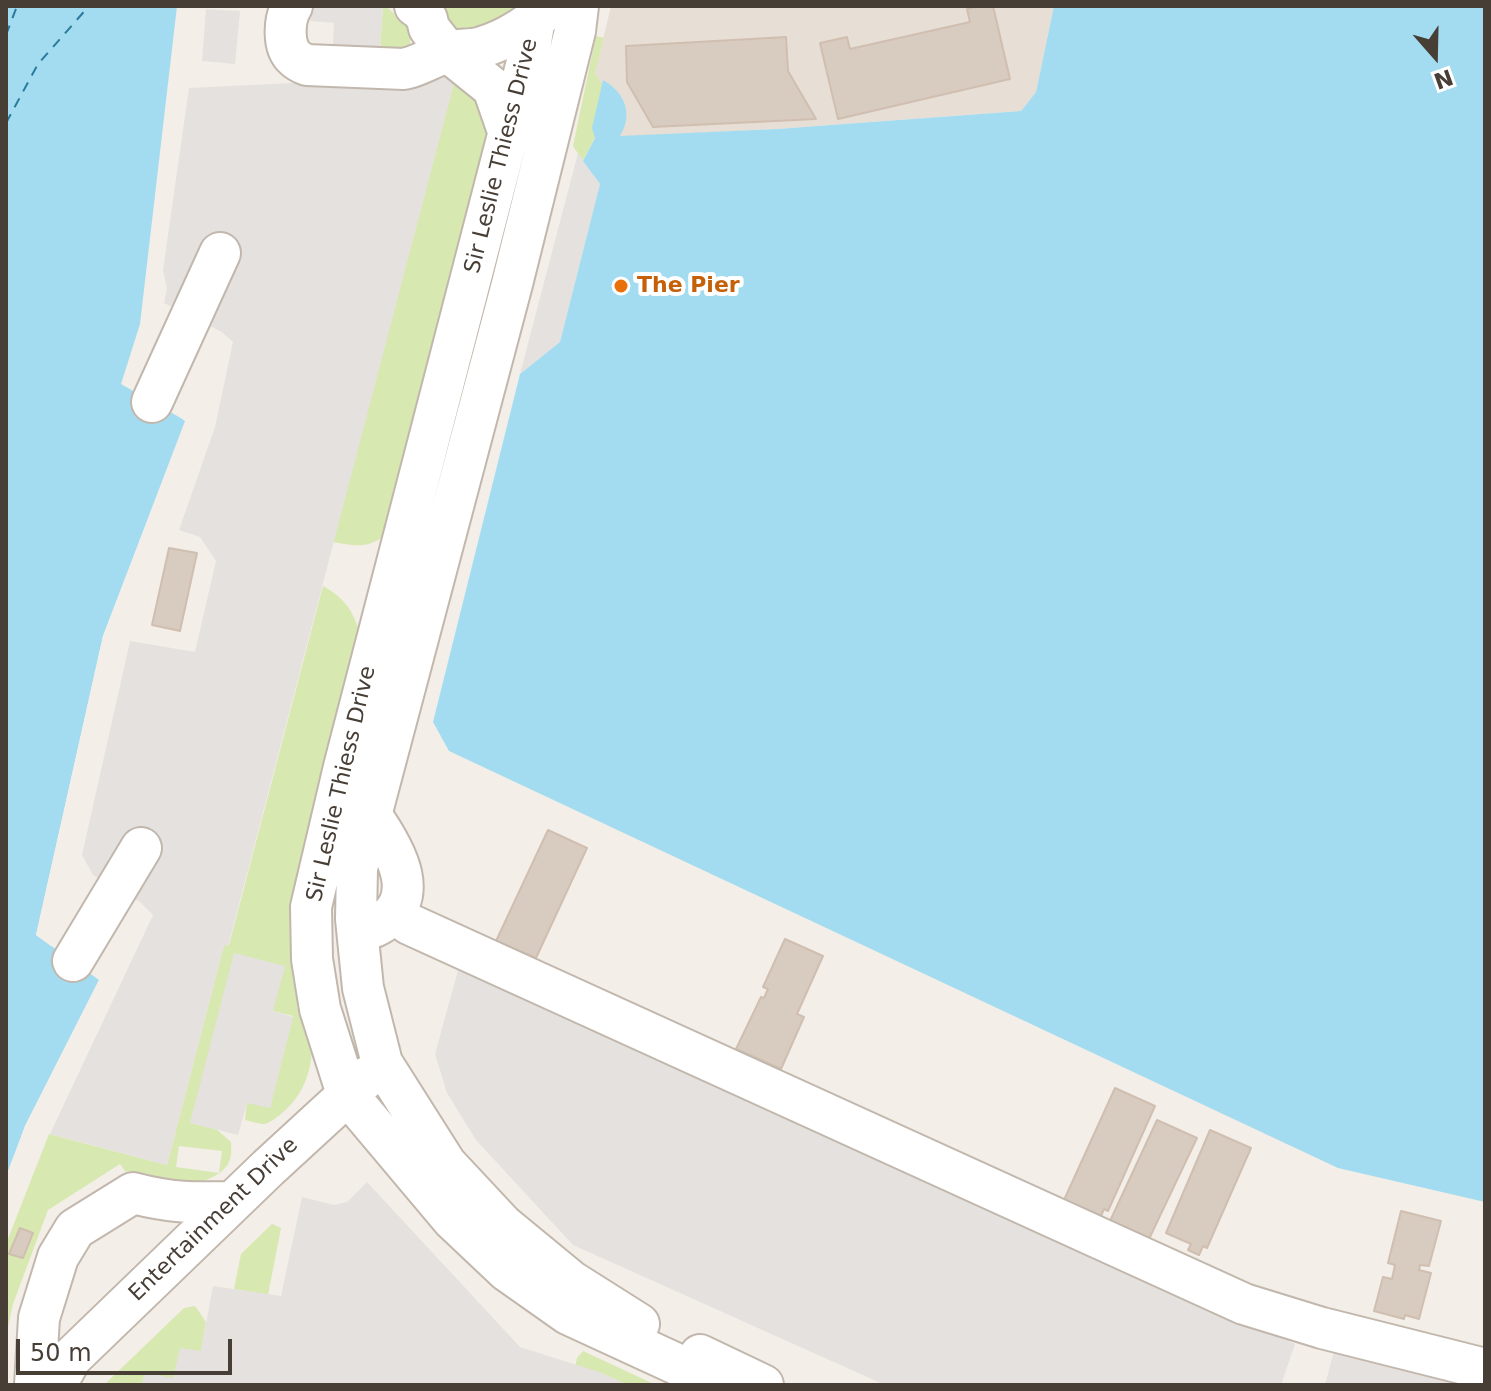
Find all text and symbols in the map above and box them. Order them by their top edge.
north arrow [1395,16,1475,96]
street label: Sir Leslie Thiess Drive [460,36,544,276]
text: N [1430,64,1456,94]
place label: The Pier [637,273,740,299]
marker: The Pier [612,277,630,295]
street label: Sir Leslie Thiess Drive [302,663,382,905]
street label: Entertainment Drive [124,1133,304,1307]
scale bar [20,1323,236,1373]
text: 50 m [30,1339,92,1367]

